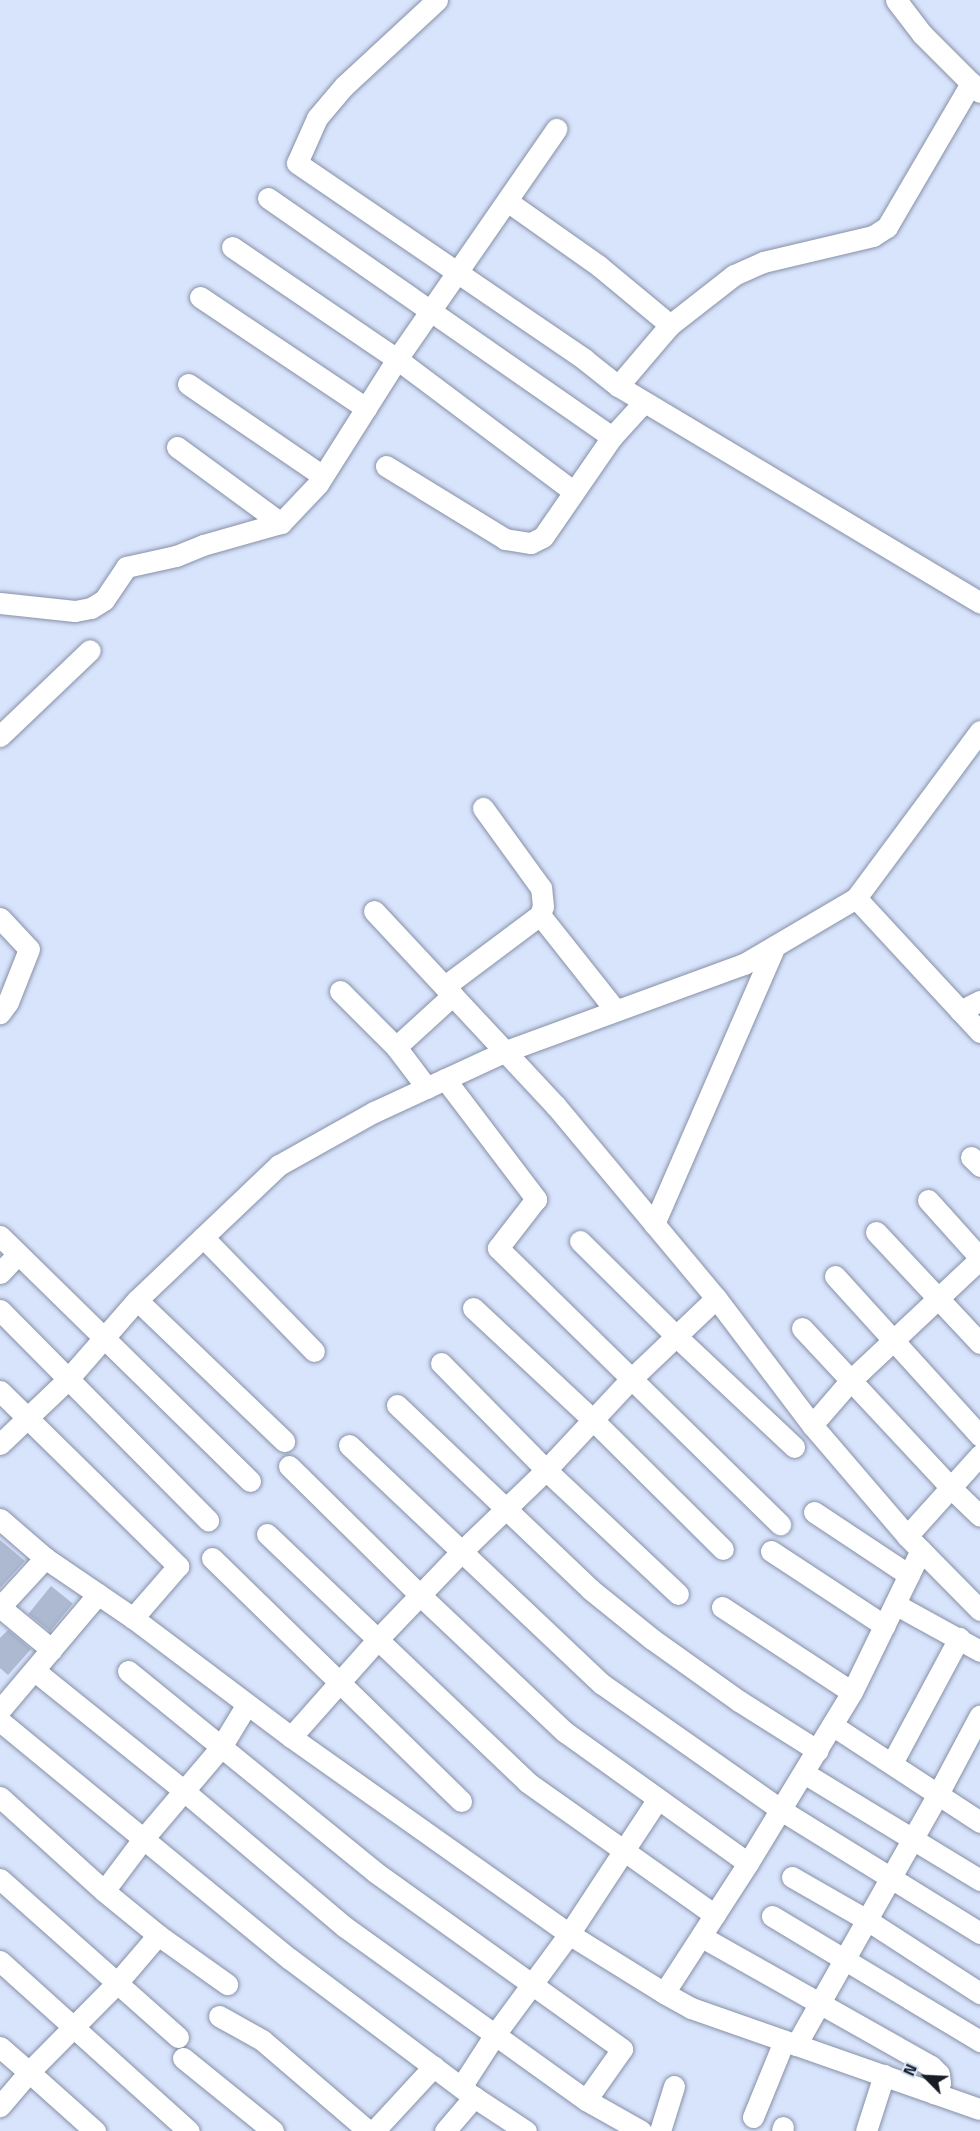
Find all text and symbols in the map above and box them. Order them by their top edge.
north arrow [896,2047,956,2107]
text: N [896,2060,923,2080]

